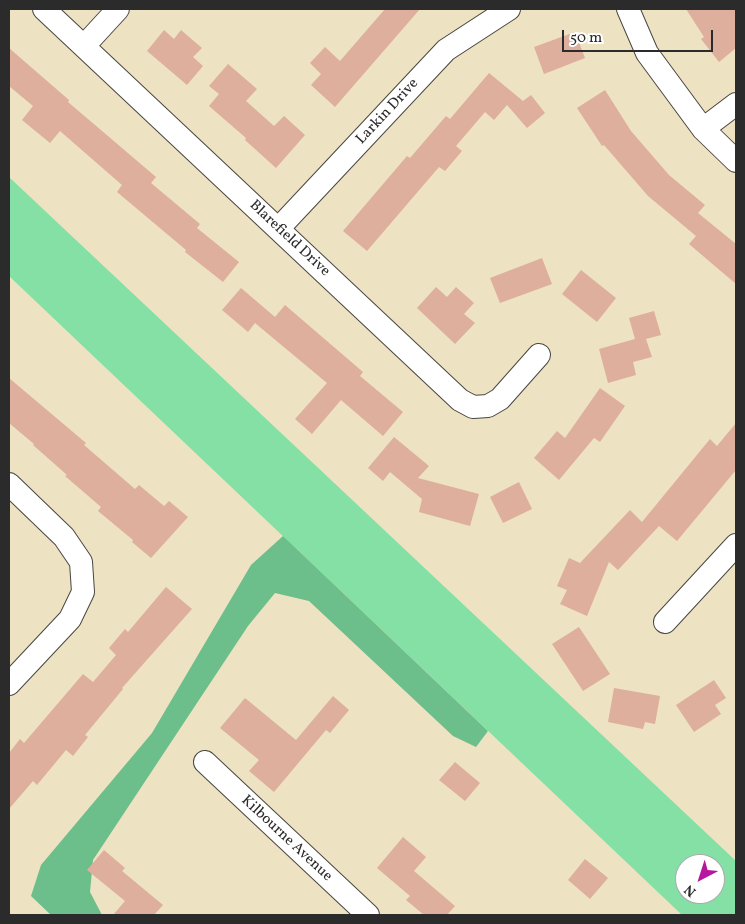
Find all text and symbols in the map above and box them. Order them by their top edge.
scale bar [565,20,716,52]
text: 50 m [570,28,602,49]
street label: Larkin Drive [353,75,423,149]
street label: Blarefield Drive [245,197,333,281]
street label: Kilbourne Avenue [237,792,335,886]
north arrow [675,854,725,904]
text: N [681,880,701,901]

